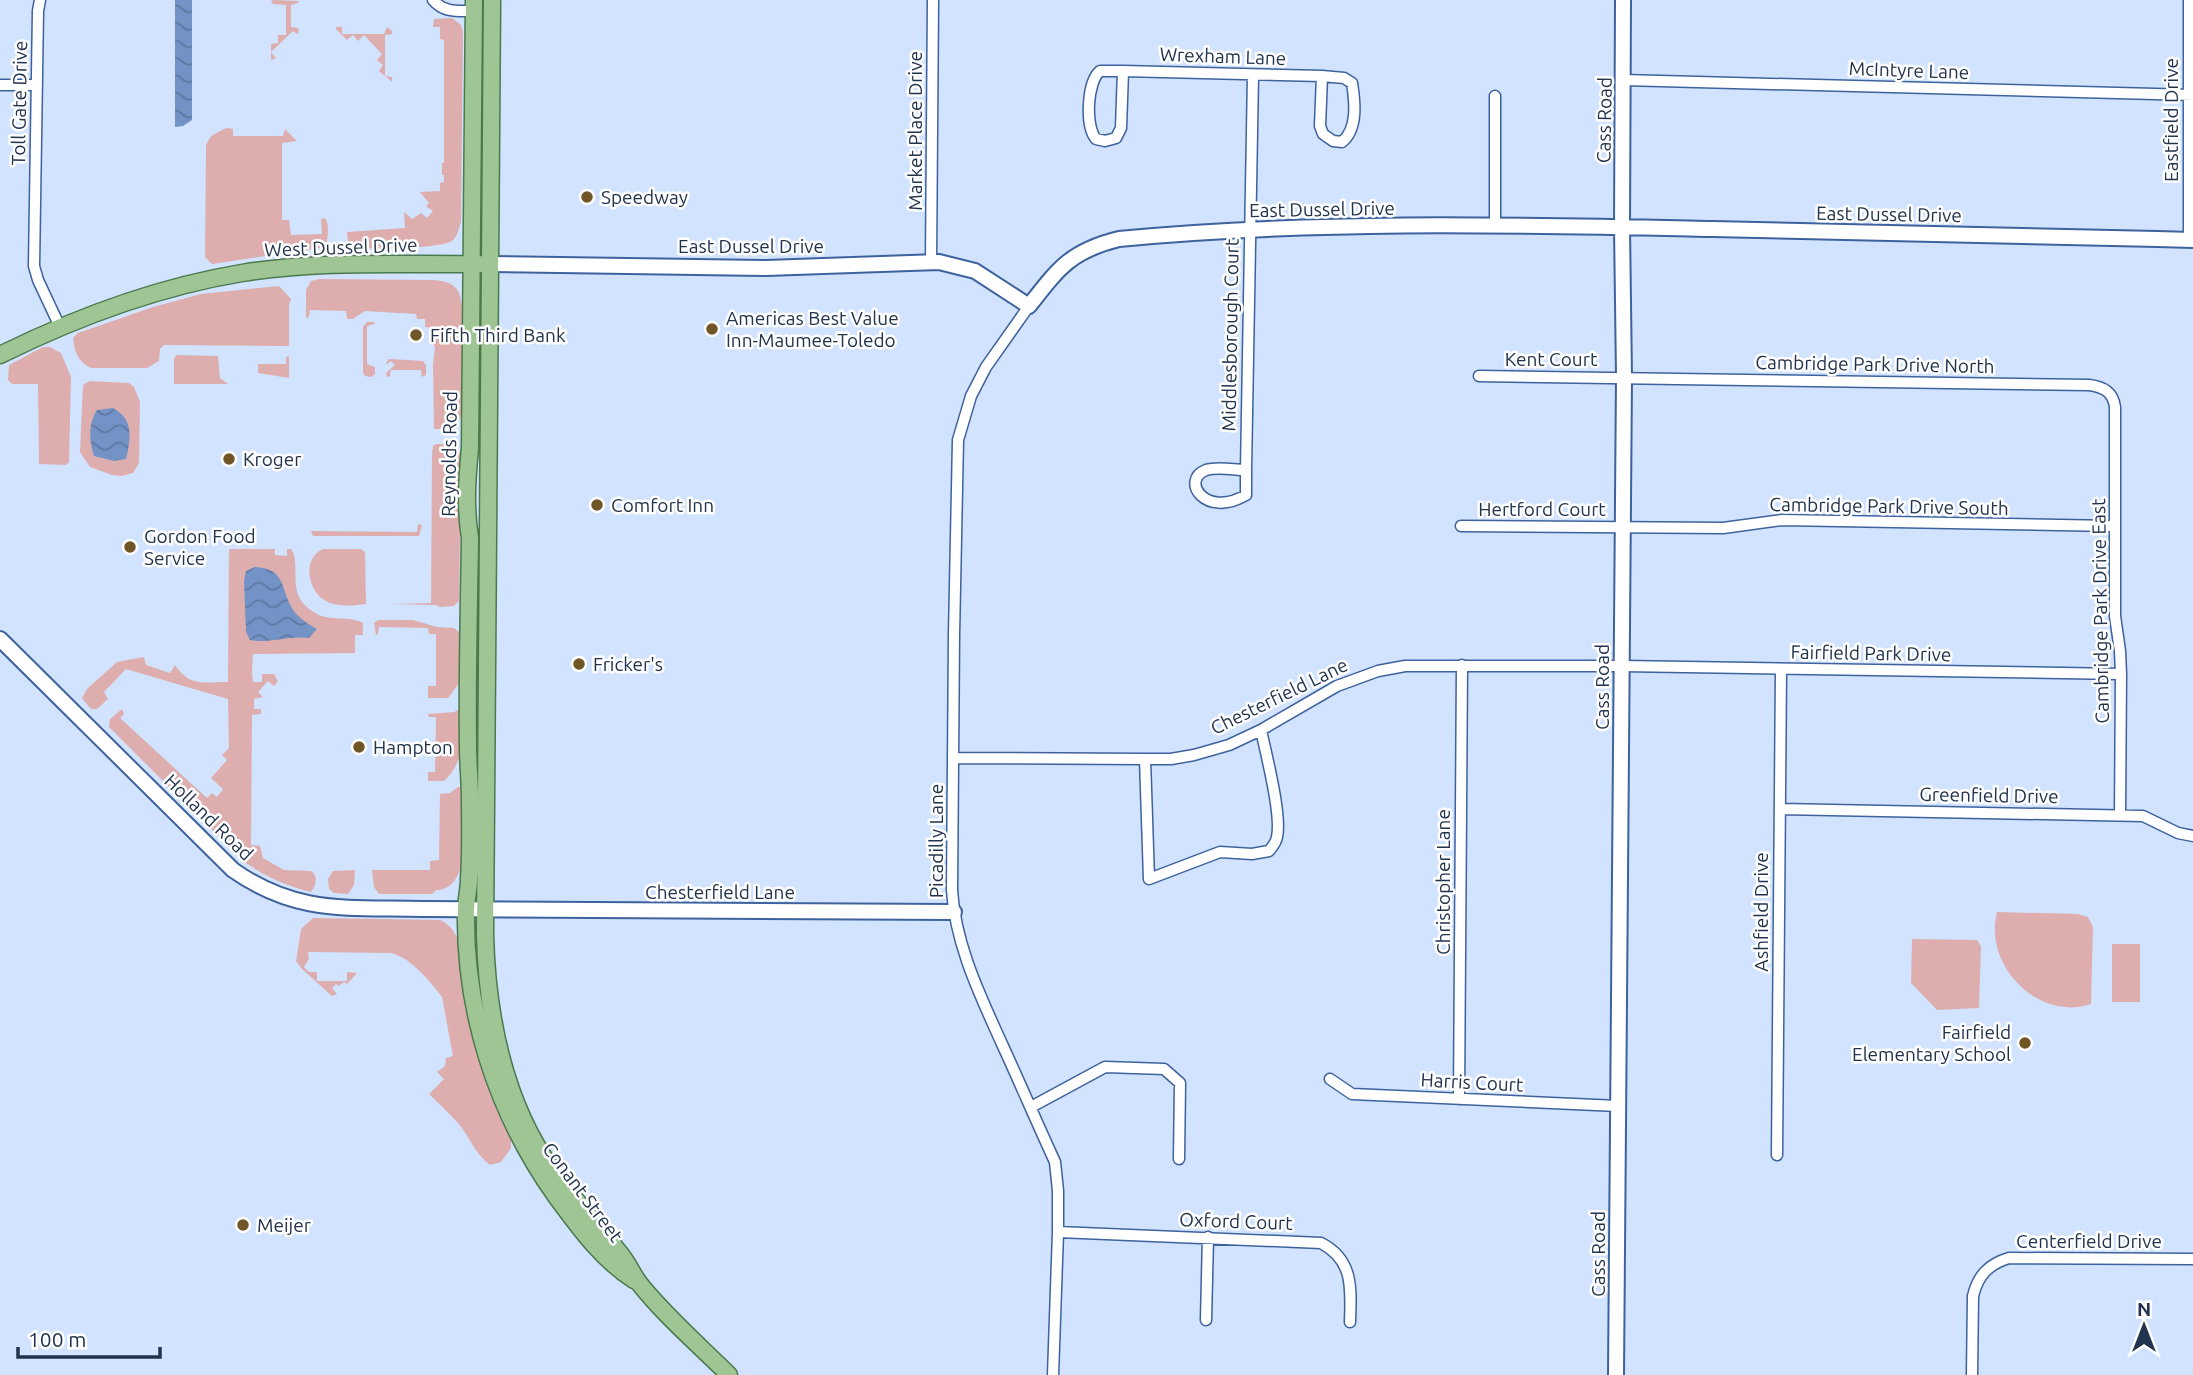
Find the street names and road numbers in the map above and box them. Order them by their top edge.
street label: Toll Gate Drive [7,41,31,165]
street label: Wrexham Lane [1159,43,1287,69]
street label: Market Place Drive [904,51,926,211]
street label: McIntyre Lane [1848,57,1970,83]
street label: Eastfield Drive [2160,58,2182,182]
street label: Cass Road [1592,77,1616,163]
street label: East Dussel Drive [1249,197,1395,221]
street label: East Dussel Drive [1816,202,1962,226]
street label: West Dussel Drive [264,233,418,261]
street label: East Dussel Drive [678,235,824,257]
street label: Middlesborough Court [1217,238,1243,432]
street label: Kent Court [1505,348,1598,370]
street label: Cambridge Park Drive North [1755,351,1995,377]
street label: Reynolds Road [437,391,461,517]
street label: Cambridge Park Drive South [1769,493,2009,519]
street label: Hertford Court [1478,498,1606,520]
street label: Cambridge Park Drive East [2087,498,2113,724]
street label: Fairfield Park Drive [1790,641,1952,665]
street label: Cass Road [1591,644,1613,730]
street label: Chesterfield Lane [1207,653,1351,739]
street label: Holland Road [160,769,258,865]
street label: Greenfield Drive [1919,783,2059,807]
street label: Picadilly Lane [925,784,947,898]
street label: Christopher Lane [1432,809,1454,955]
street label: Ashfield Drive [1750,852,1772,972]
street label: Chesterfield Lane [645,881,795,903]
street label: Harris Court [1420,1068,1524,1096]
street label: Conant Street [538,1138,628,1247]
street label: Oxford Court [1179,1208,1294,1234]
street label: Cass Road [1587,1211,1609,1297]
street label: Centerfield Drive [2016,1230,2162,1252]

